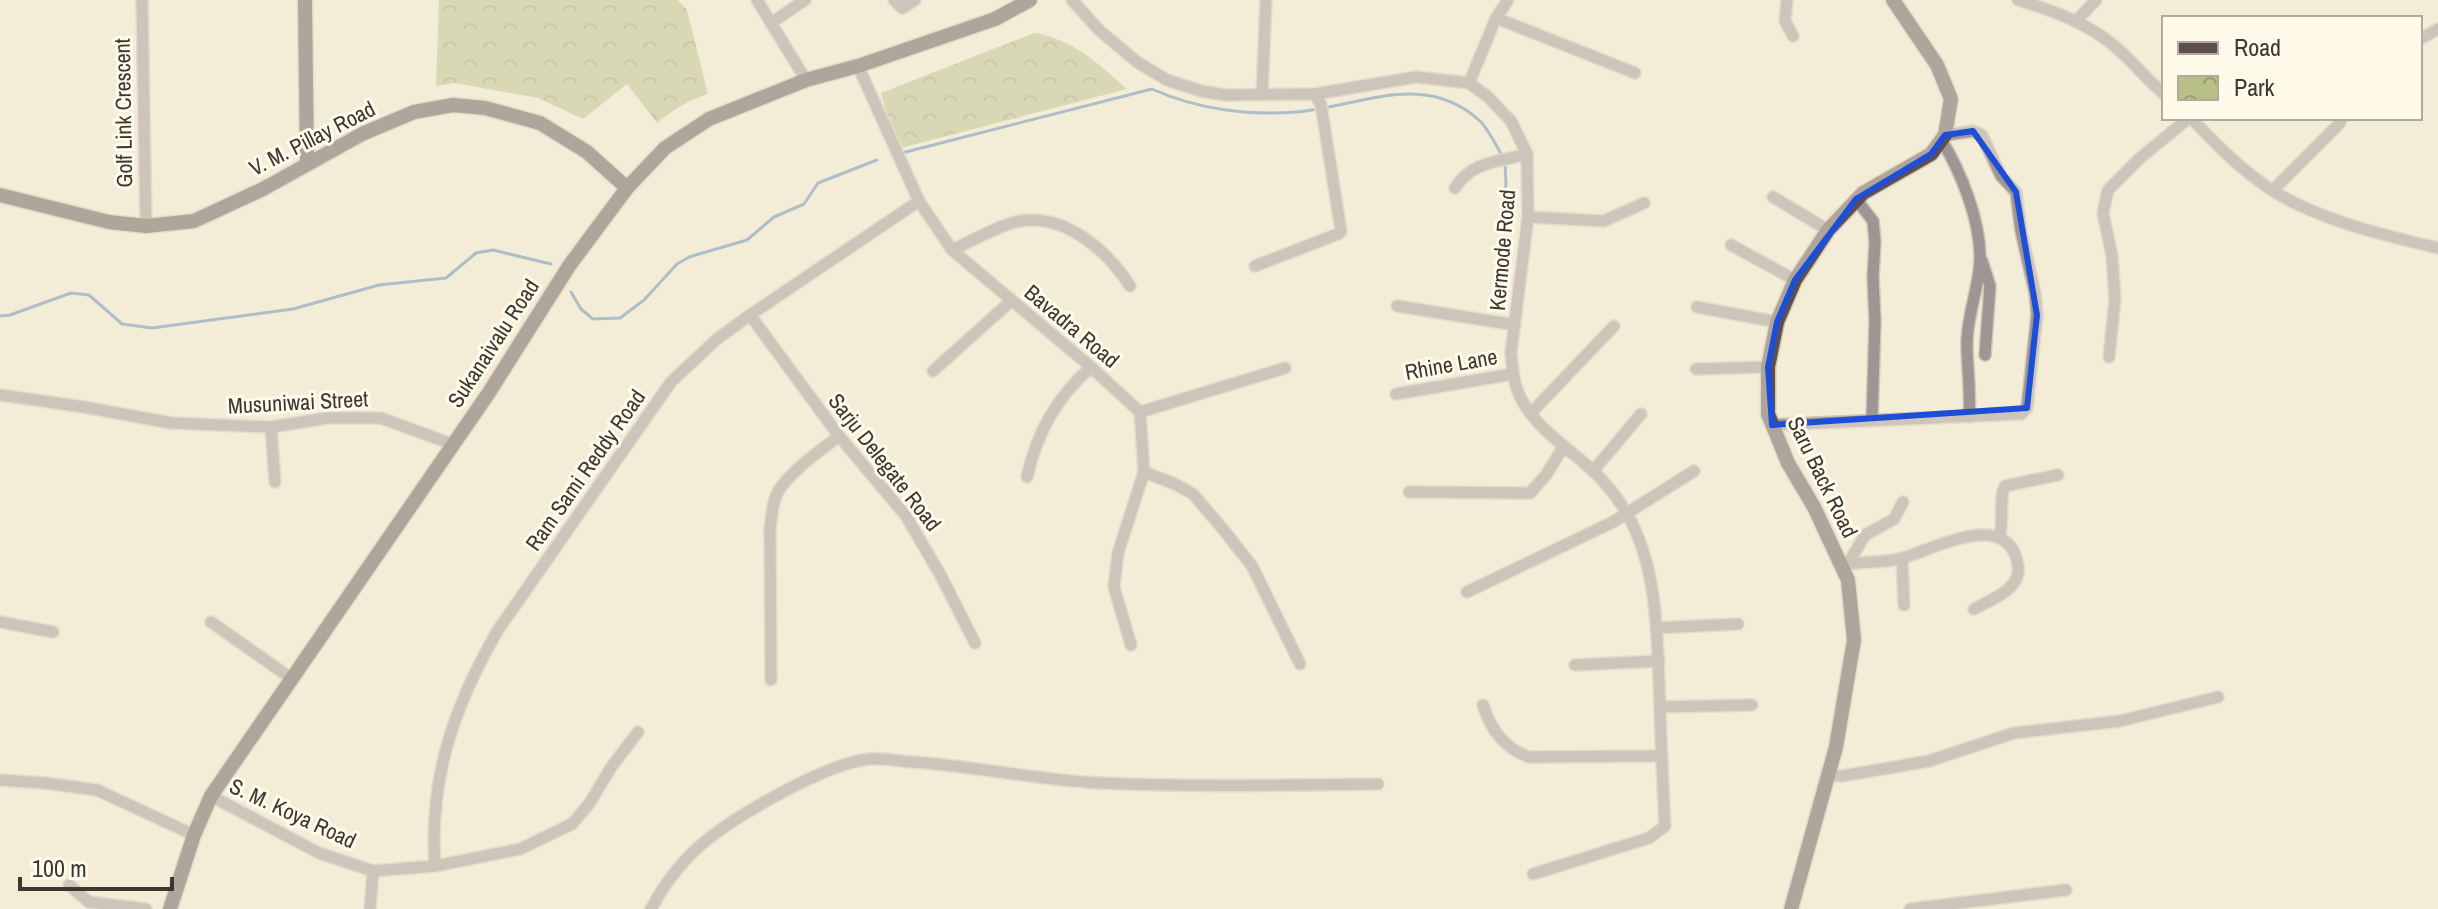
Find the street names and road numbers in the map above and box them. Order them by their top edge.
street label: Golf Link Crescent [107,38,139,188]
street label: V. M. Pillay Road [244,93,380,183]
street label: Kermode Road [1482,188,1522,312]
street label: Sukanaivalu Road [440,273,546,413]
street label: Bavadra Road [1018,277,1126,375]
street label: Rhine Lane [1402,341,1500,387]
street label: Musuniwai Street [227,383,369,421]
street label: Ram Sami Reddy Road [518,383,652,557]
street label: Sarju Delegate Road [822,387,948,537]
street label: Saru Back Road [1781,411,1865,543]
street label: S. M. Koya Road [225,771,361,855]

